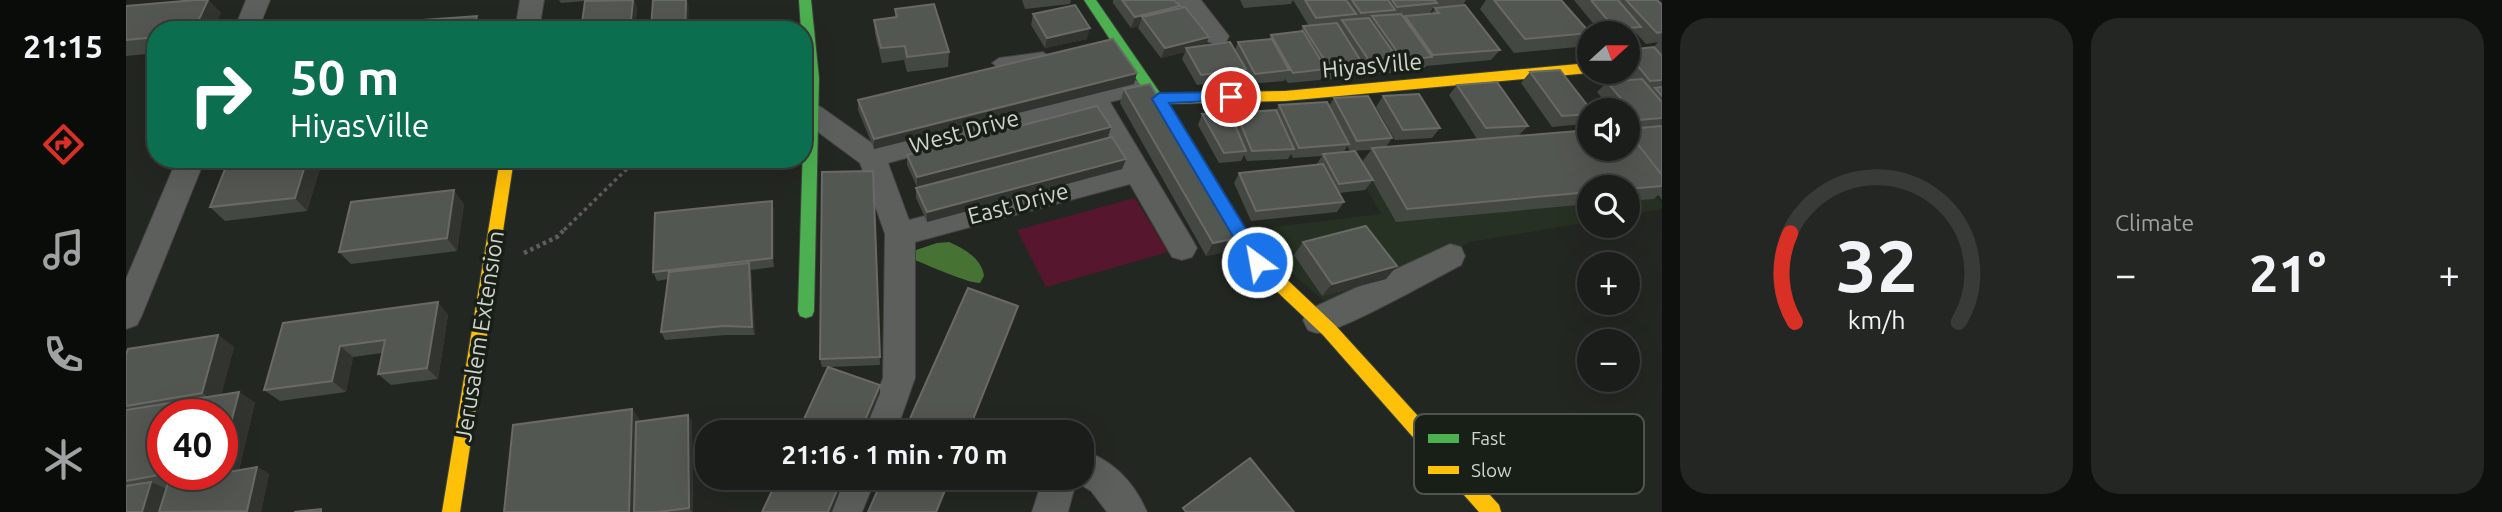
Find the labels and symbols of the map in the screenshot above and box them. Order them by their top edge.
north arrow [1577,21,1640,84]
street label: HiyasVille [1321,48,1423,82]
pin [1201,67,1261,127]
street label: West Drive [907,104,1021,158]
street label: East Drive [965,178,1071,228]
position arrow [1220,225,1294,299]
street label: Jerusalem Extension [450,229,508,443]
speed limit sign: 40 [147,399,238,490]
legend [1414,414,1644,494]
text: Fast [1471,427,1506,449]
text: Slow [1471,459,1512,481]

